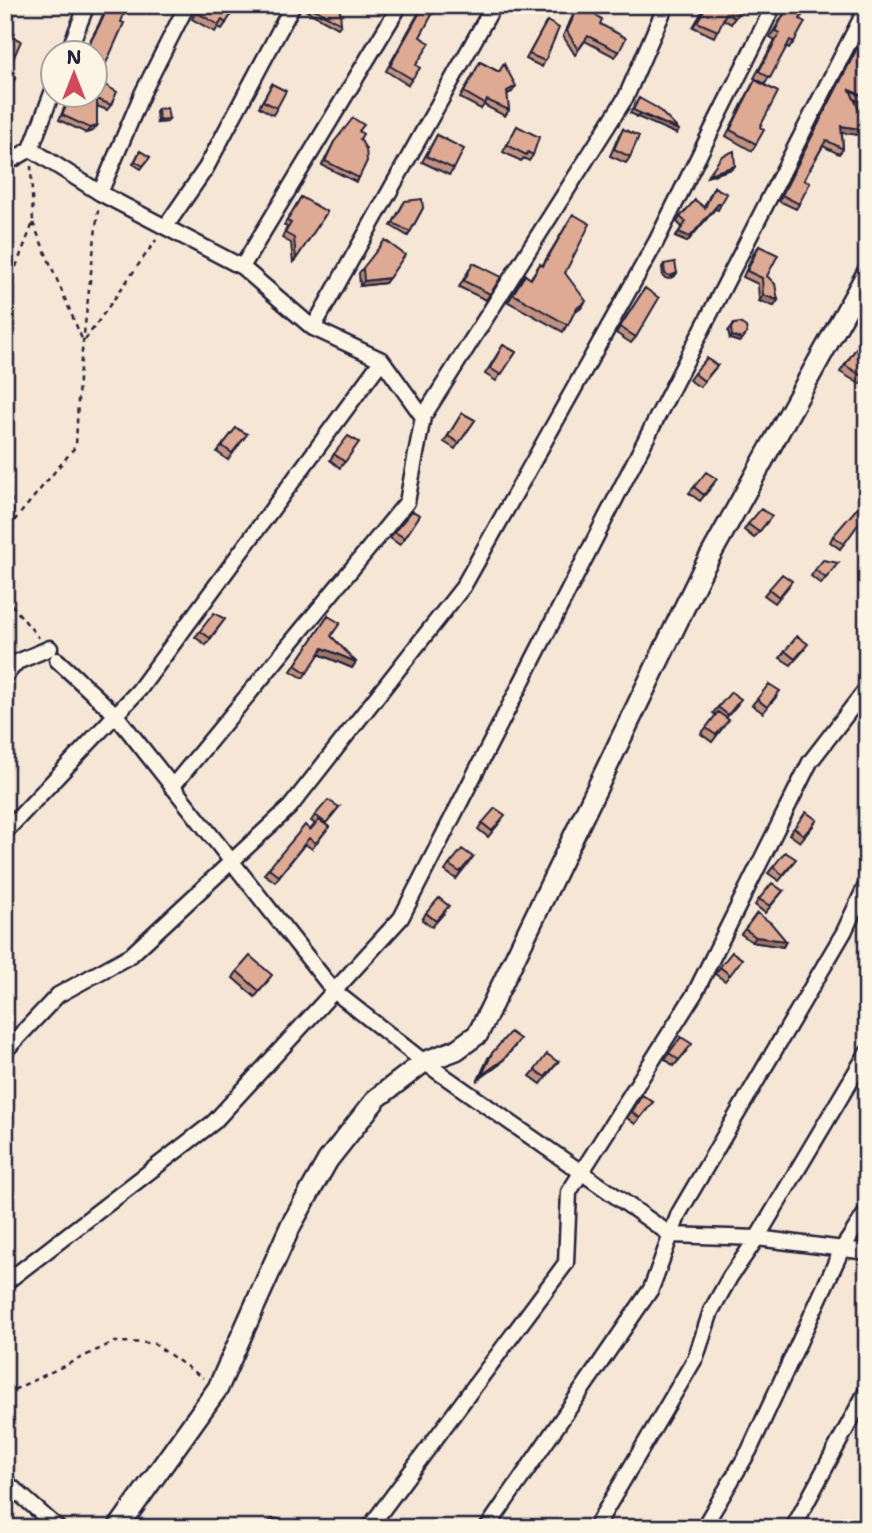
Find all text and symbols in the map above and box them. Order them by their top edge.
north arrow [38,38,108,108]
text: N [66,45,82,70]

